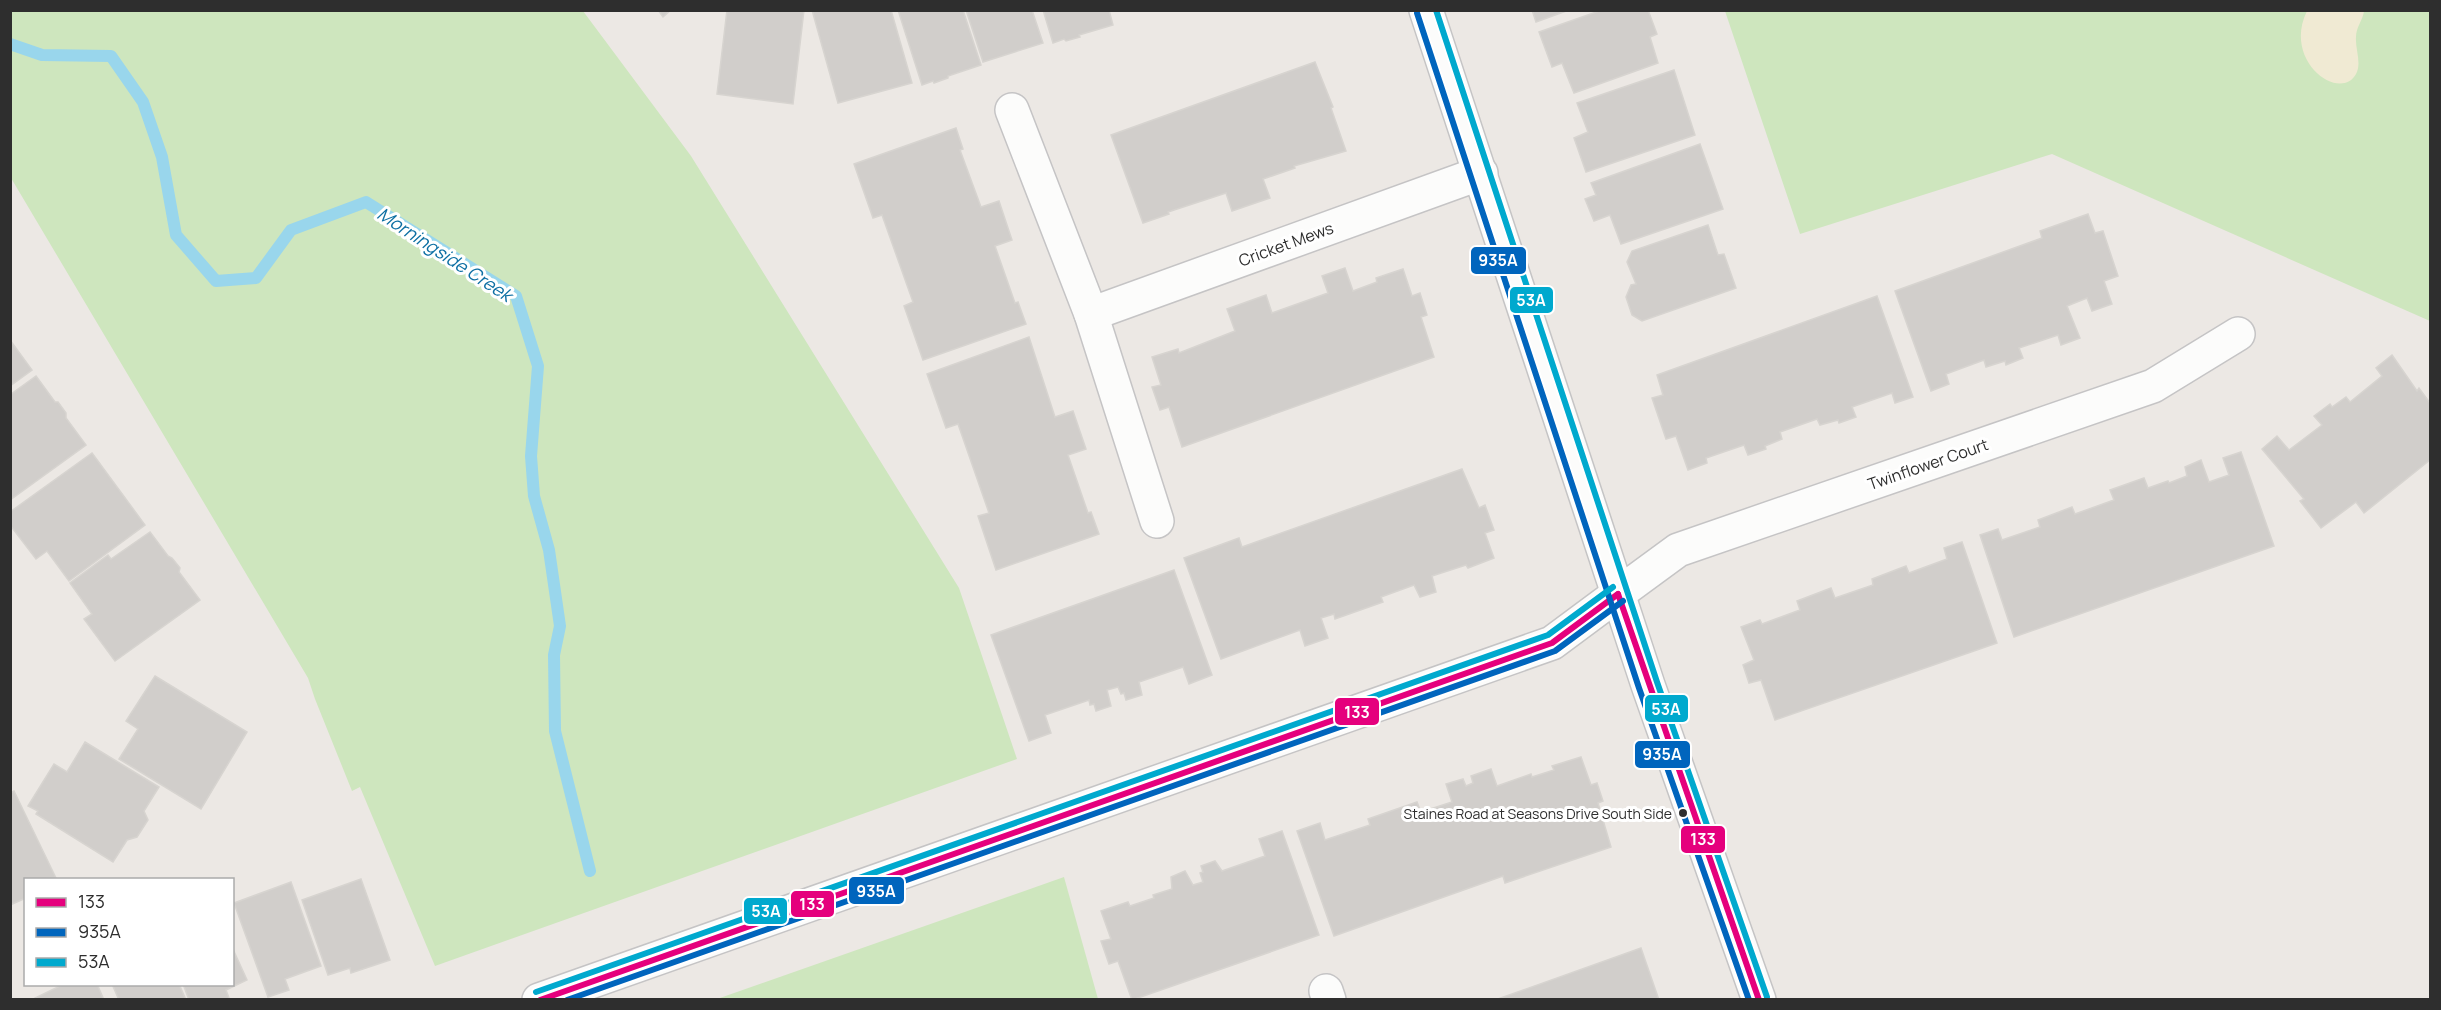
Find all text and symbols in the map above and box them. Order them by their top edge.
water label: Morningside Creek [373,201,520,308]
street label: Cricket Mews [1236,217,1336,271]
line badge: 935A [1470,246,1527,275]
text: 935A [1478,249,1518,271]
line badge: 53A [1509,286,1554,314]
text: 53A [1516,289,1546,311]
street label: Twinflower Court [1865,433,1991,495]
line badge: 53A [1644,694,1689,723]
line badge: 133 [1334,697,1380,726]
text: 53A [1651,698,1681,720]
text: 133 [1344,701,1370,723]
line badge: 935A [1634,740,1691,769]
text: 935A [1642,743,1682,765]
place label: Staines Road at Seasons Drive South Side [1404,804,1672,823]
marker: Staines Road at Seasons Drive South Side [1677,807,1689,819]
line badge: 133 [1680,825,1726,854]
text: 133 [1690,828,1716,850]
line badge: 935A [848,876,905,905]
legend [24,878,234,986]
text: 935A [856,880,896,902]
text: 133 [78,889,105,913]
line badge: 133 [790,890,835,918]
text: 133 [799,893,825,915]
line badge: 53A [743,897,788,925]
text: 53A [751,900,781,922]
text: 935A [78,919,122,943]
text: 53A [78,949,110,973]

